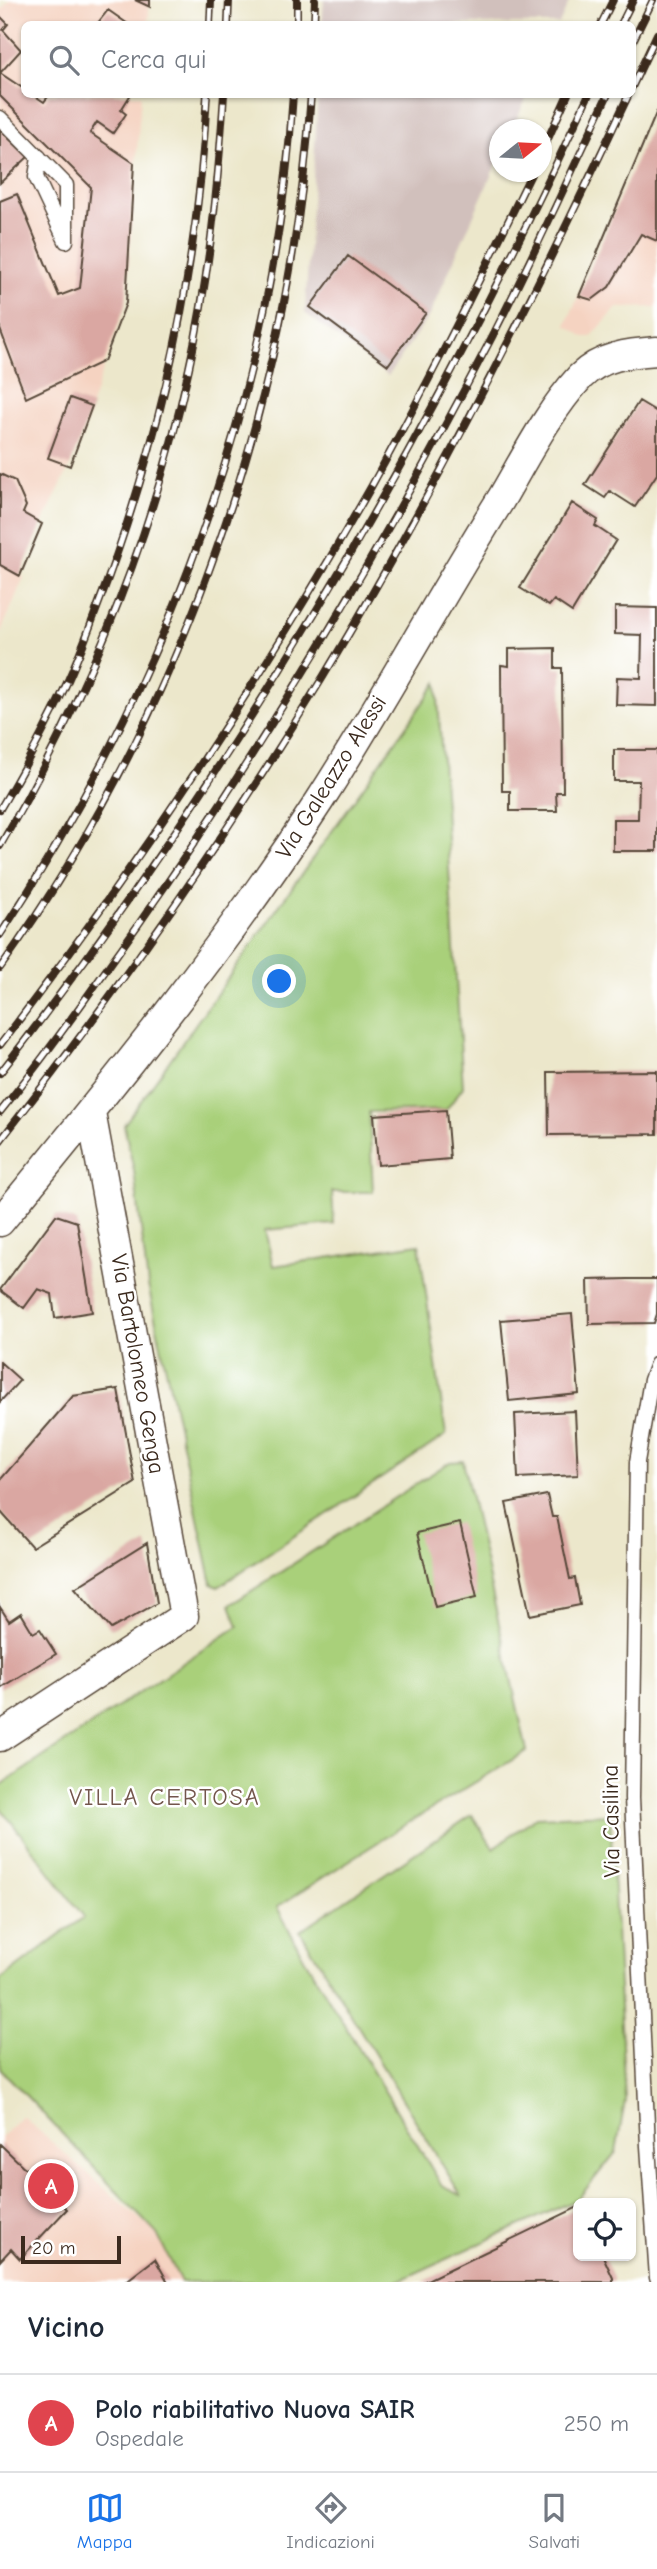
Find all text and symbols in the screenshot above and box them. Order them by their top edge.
search box [21,21,636,98]
icon: search [45,41,83,79]
text: Cerca qui [101,45,207,75]
north arrow [489,119,552,182]
street label: Via Galeazzo Alessi [270,690,392,864]
your location [262,964,296,998]
street label: Via Bartolomeo Genga [105,1252,171,1476]
street label: Via Casilina [597,1764,625,1878]
district label: VILLA CERTOSA [69,1783,261,1811]
pin: A [28,2160,74,2212]
map controls [573,2198,636,2261]
button: locate [573,2198,636,2261]
scale bar [21,2233,121,2265]
text: 20 m [32,2237,76,2259]
text: Vicino [28,2310,105,2345]
text: Polo riabilitativo Nuova SAIR [95,2395,414,2425]
text: A [45,2410,57,2437]
text: 250 m [564,2410,629,2437]
text: Ospedale [95,2425,184,2452]
tab: Mappa [77,2489,133,2553]
tab: Indicazioni [286,2489,375,2553]
tab: Salvati [529,2489,580,2553]

